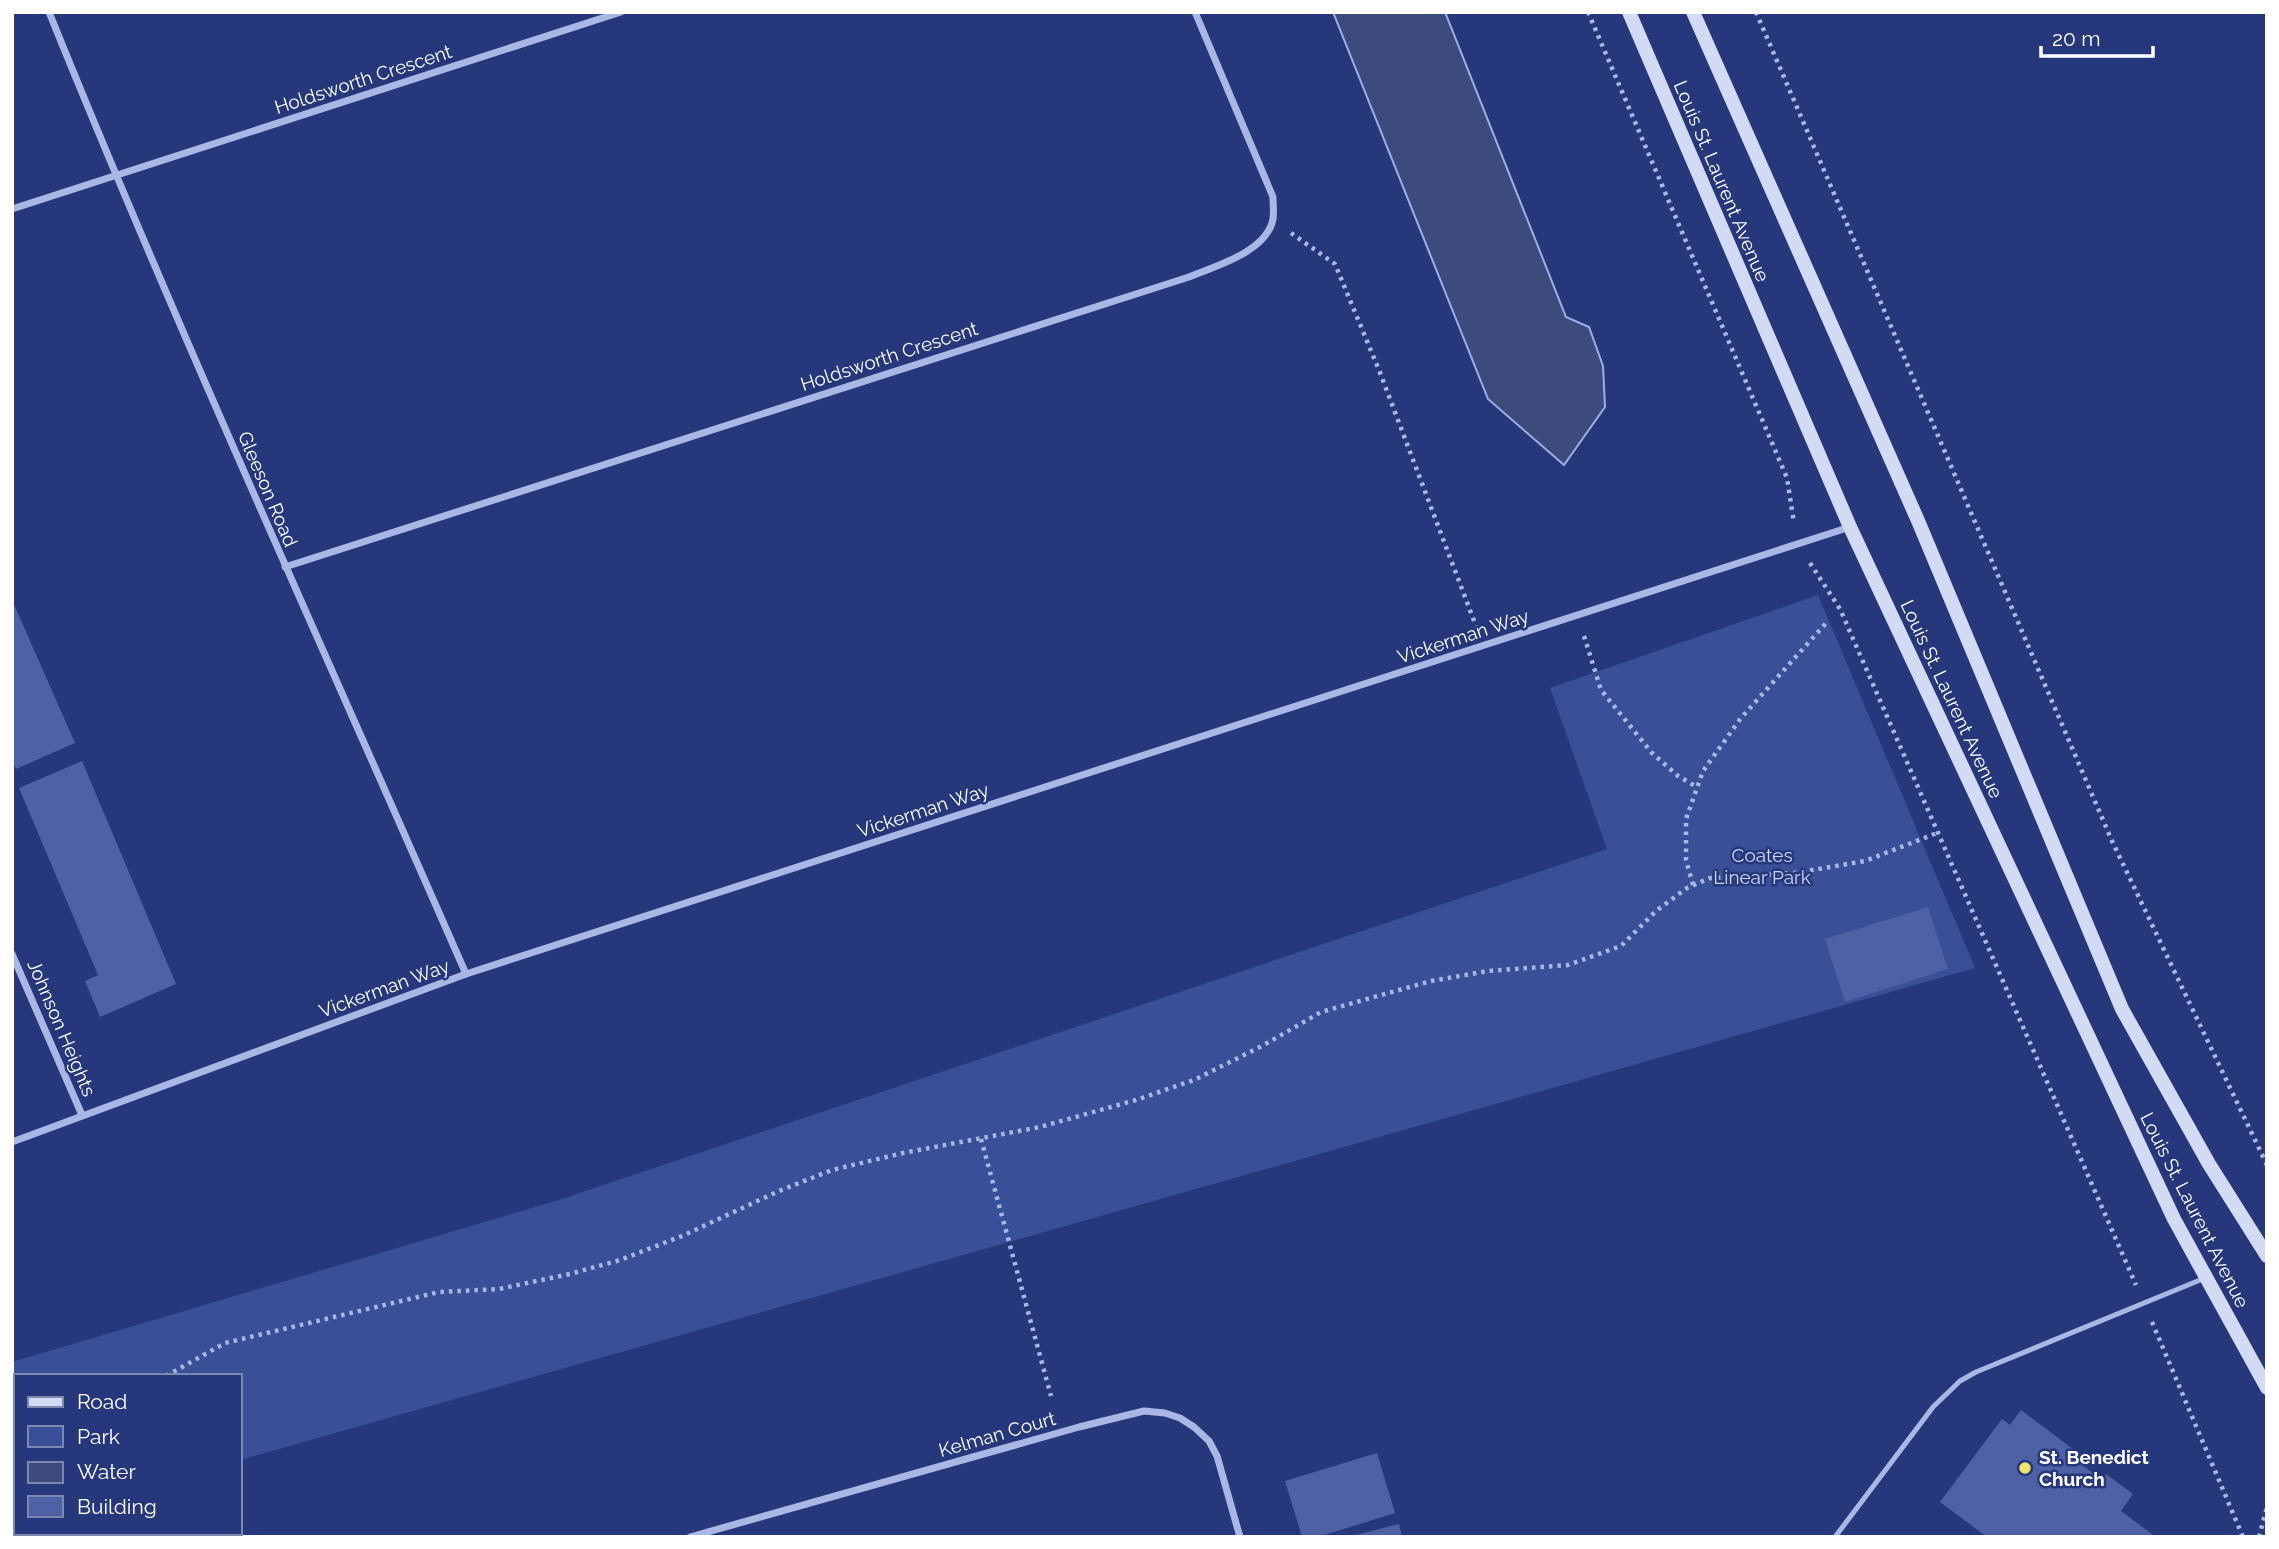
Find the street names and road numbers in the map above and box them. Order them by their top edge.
street label: Holdsworth Crescent [272,40,455,118]
street label: Louis St. Laurent Avenue [1670,77,1774,285]
street label: Holdsworth Crescent [798,317,981,395]
street label: Gleeson Road [234,428,302,550]
street label: Louis St. Laurent Avenue [1896,596,2008,802]
street label: Vickerman Way [1394,604,1532,668]
street label: Vickerman Way [854,778,992,842]
street label: Vickerman Way [316,954,452,1022]
street label: Johnson Heights [23,956,101,1100]
street label: Louis St. Laurent Avenue [2136,1109,2254,1311]
street label: Kelman Court [936,1407,1058,1461]

